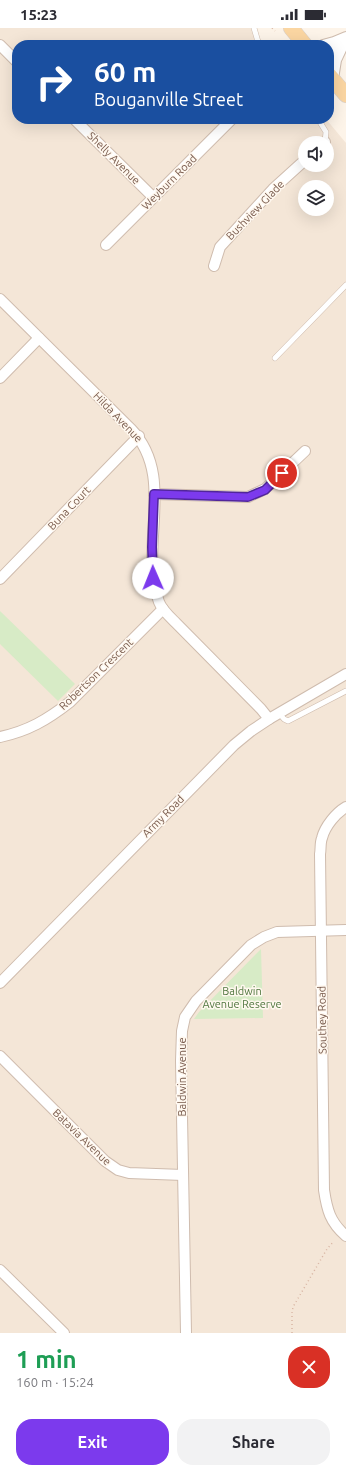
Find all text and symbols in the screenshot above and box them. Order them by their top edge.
text: 15:23 [20,6,58,23]
icon: right [28,56,80,108]
text: 60 m [94,56,156,87]
text: Bouganville Street [94,89,243,109]
street label: Shelly Avenue [85,129,143,187]
map controls [298,136,334,216]
button: sound [298,136,334,172]
street label: Weyburn Road [139,152,199,212]
street label: Bushview Glade [224,178,286,242]
button: layers [298,180,334,216]
street label: Hilda Avenue [91,389,145,445]
pin [265,456,299,490]
icon: arrive [271,462,293,484]
street label: Buna Court [45,483,93,532]
position arrow [132,557,174,599]
street label: Robertson Crescent [57,635,136,712]
street label: Army Road [140,793,186,839]
park label: Baldwin Avenue Reserve [202,985,282,1010]
street label: Southey Road [315,986,329,1054]
street label: Baldwin Avenue [176,1037,188,1117]
street label: Batavia Avenue [51,1106,113,1168]
text: 1 min [16,1346,77,1373]
button: close [288,1346,330,1388]
text: 160 m · 15:24 [16,1375,94,1389]
button: Exit [16,1419,169,1465]
button: Share [177,1419,330,1465]

